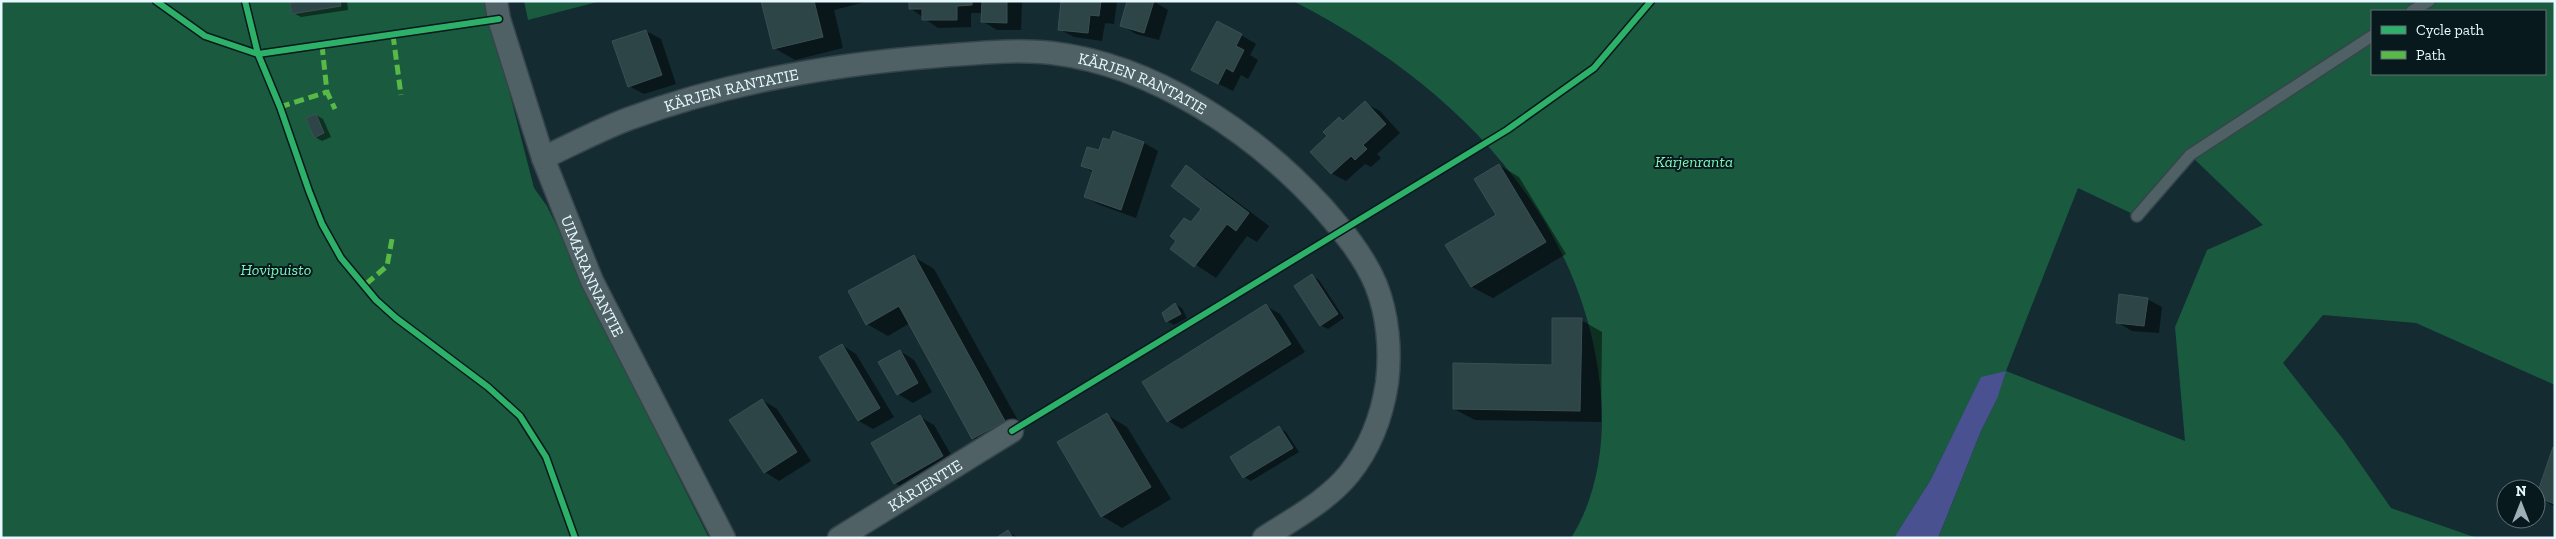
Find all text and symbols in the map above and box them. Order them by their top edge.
legend [2371,10,2546,75]
text: Cycle path [2416,21,2485,39]
text: Path [2416,46,2446,64]
street label: KÄRJEN RANTATIE [1076,49,1210,118]
street label: KÄRJEN RANTATIE [662,65,800,116]
park label: Kärjenranta [1655,152,1733,171]
street label: UIMARANNANTIE [557,212,628,340]
park label: Hovipuisto [241,260,311,279]
street label: KÄRJENTIE [885,455,966,515]
north arrow [2496,479,2546,529]
text: N [2516,483,2527,500]

